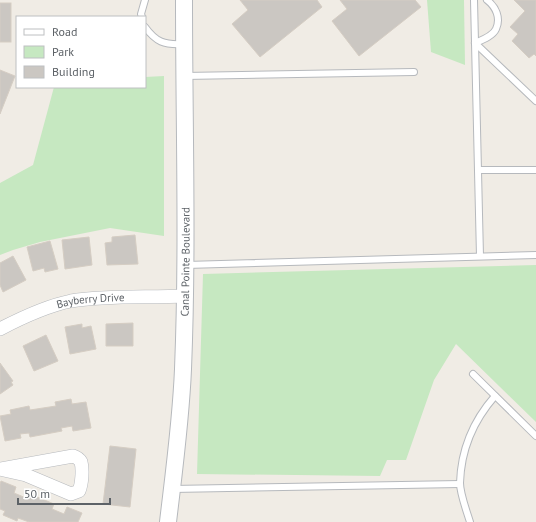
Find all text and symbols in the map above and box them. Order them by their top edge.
legend [16,16,146,88]
text: Road [52,24,77,39]
text: Park [52,44,74,59]
text: Building [52,64,95,79]
street label: Canal Pointe Boulevard [178,207,193,317]
street label: Bayberry Drive [55,290,125,311]
scale bar [18,480,110,506]
text: 50 m [24,486,50,501]

